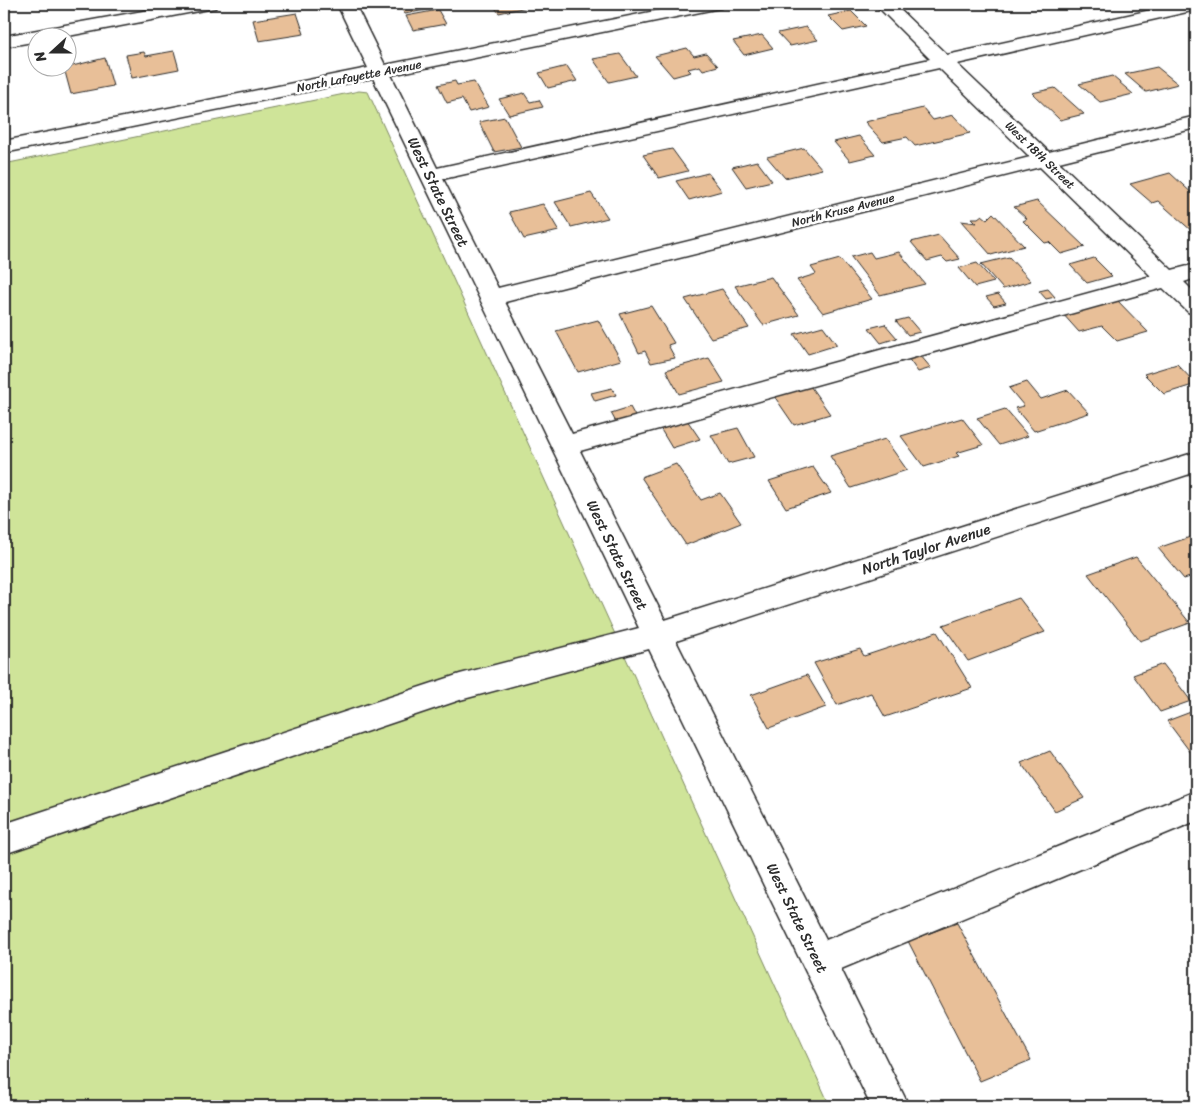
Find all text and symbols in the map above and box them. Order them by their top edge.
north arrow [28,28,78,78]
text: N [27,47,54,66]
street label: North Lafayette Avenue [295,53,423,99]
street label: West 18th Street [1000,115,1080,195]
street label: West State Street [400,132,476,252]
street label: North Kruse Avenue [789,187,897,233]
street label: West State Street [579,495,655,615]
street label: North Taylor Avenue [858,516,994,582]
street label: West State Street [759,858,835,978]

